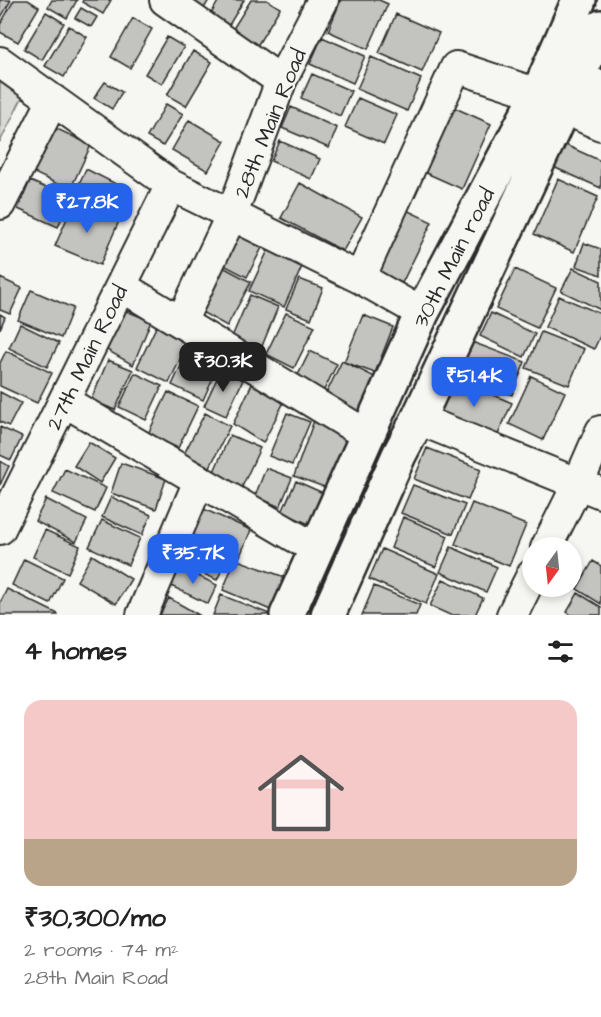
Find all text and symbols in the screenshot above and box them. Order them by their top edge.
street label: 28th Main Road [226,44,314,203]
street label: 30th Main road [406,182,503,333]
pin: ₹27.8K [38,183,136,234]
text: ₹27.8K [55,188,119,216]
street label: 27th Main Road [39,280,136,435]
pin: ₹30.3K [174,342,272,393]
text: ₹30.3K [193,347,253,375]
pin: ₹51.4K [425,357,523,408]
text: ₹51.4K [446,362,502,390]
pin: ₹35.7K [144,534,242,585]
north arrow [522,537,582,597]
map controls [522,537,582,597]
text: ₹35.7K [161,539,225,567]
text: 4 homes [24,633,127,669]
icon: filters [544,635,577,668]
icon: home [247,739,355,847]
text: ₹30,300/mo [24,900,166,936]
text: 2 rooms · 74 m² [24,936,178,964]
text: 28th Main Road [24,964,168,992]

